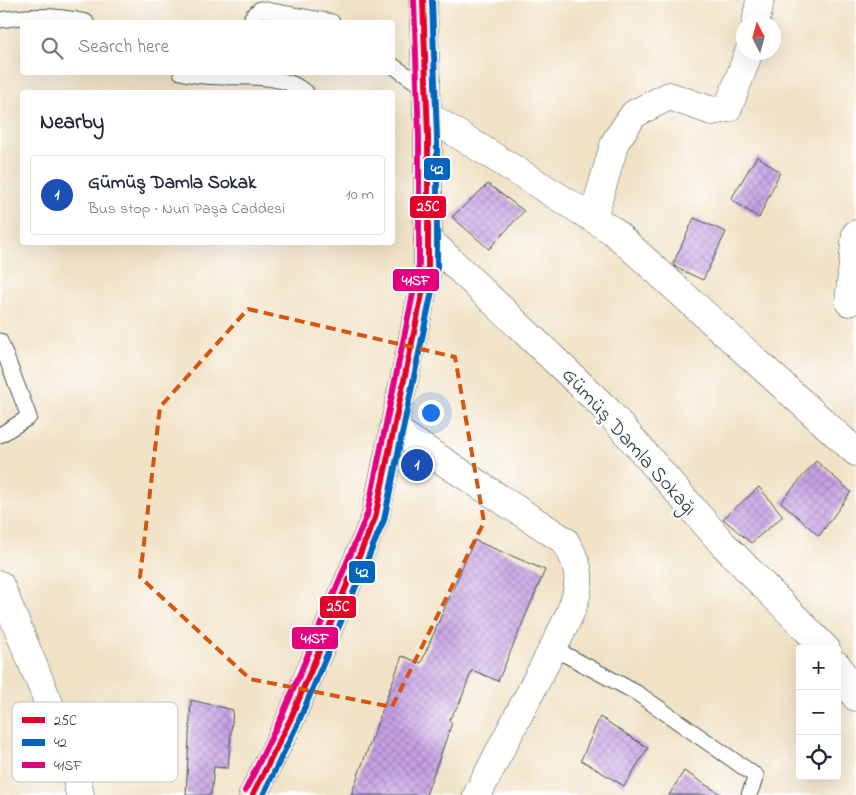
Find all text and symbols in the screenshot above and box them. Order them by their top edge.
north arrow [736,15,781,60]
search box [20,20,395,75]
icon: search [38,34,66,62]
text: Search here [78,34,169,61]
text: Nearby [40,108,104,138]
line badge: 42 [423,157,451,181]
text: 42 [430,160,443,181]
text: Gümüş Damla Sokak [88,170,256,197]
text: 1 [54,183,60,207]
text: 10 m [346,183,374,207]
line badge: 25C [409,195,447,219]
text: Bus stop · Nuri Paşa Caddesi [88,197,285,221]
text: 25C [416,197,440,218]
line badge: 41SF [392,268,440,292]
text: 41SF [401,271,431,292]
street label: Gümüş Damla Sokağı [552,362,703,524]
your location [418,400,444,426]
pin: 1 [401,446,433,484]
line badge: 42 [348,560,376,584]
text: 42 [355,563,368,584]
line badge: 25C [319,595,357,619]
text: 25C [326,597,350,618]
line badge: 41SF [291,626,339,650]
text: 41SF [300,629,330,650]
map controls [796,645,841,780]
button: + [796,645,841,690]
button: − [796,690,841,735]
legend [12,702,178,782]
text: 25C [54,711,77,732]
text: 42 [54,733,67,754]
button: locate [796,735,841,780]
text: 41SF [54,756,82,777]

